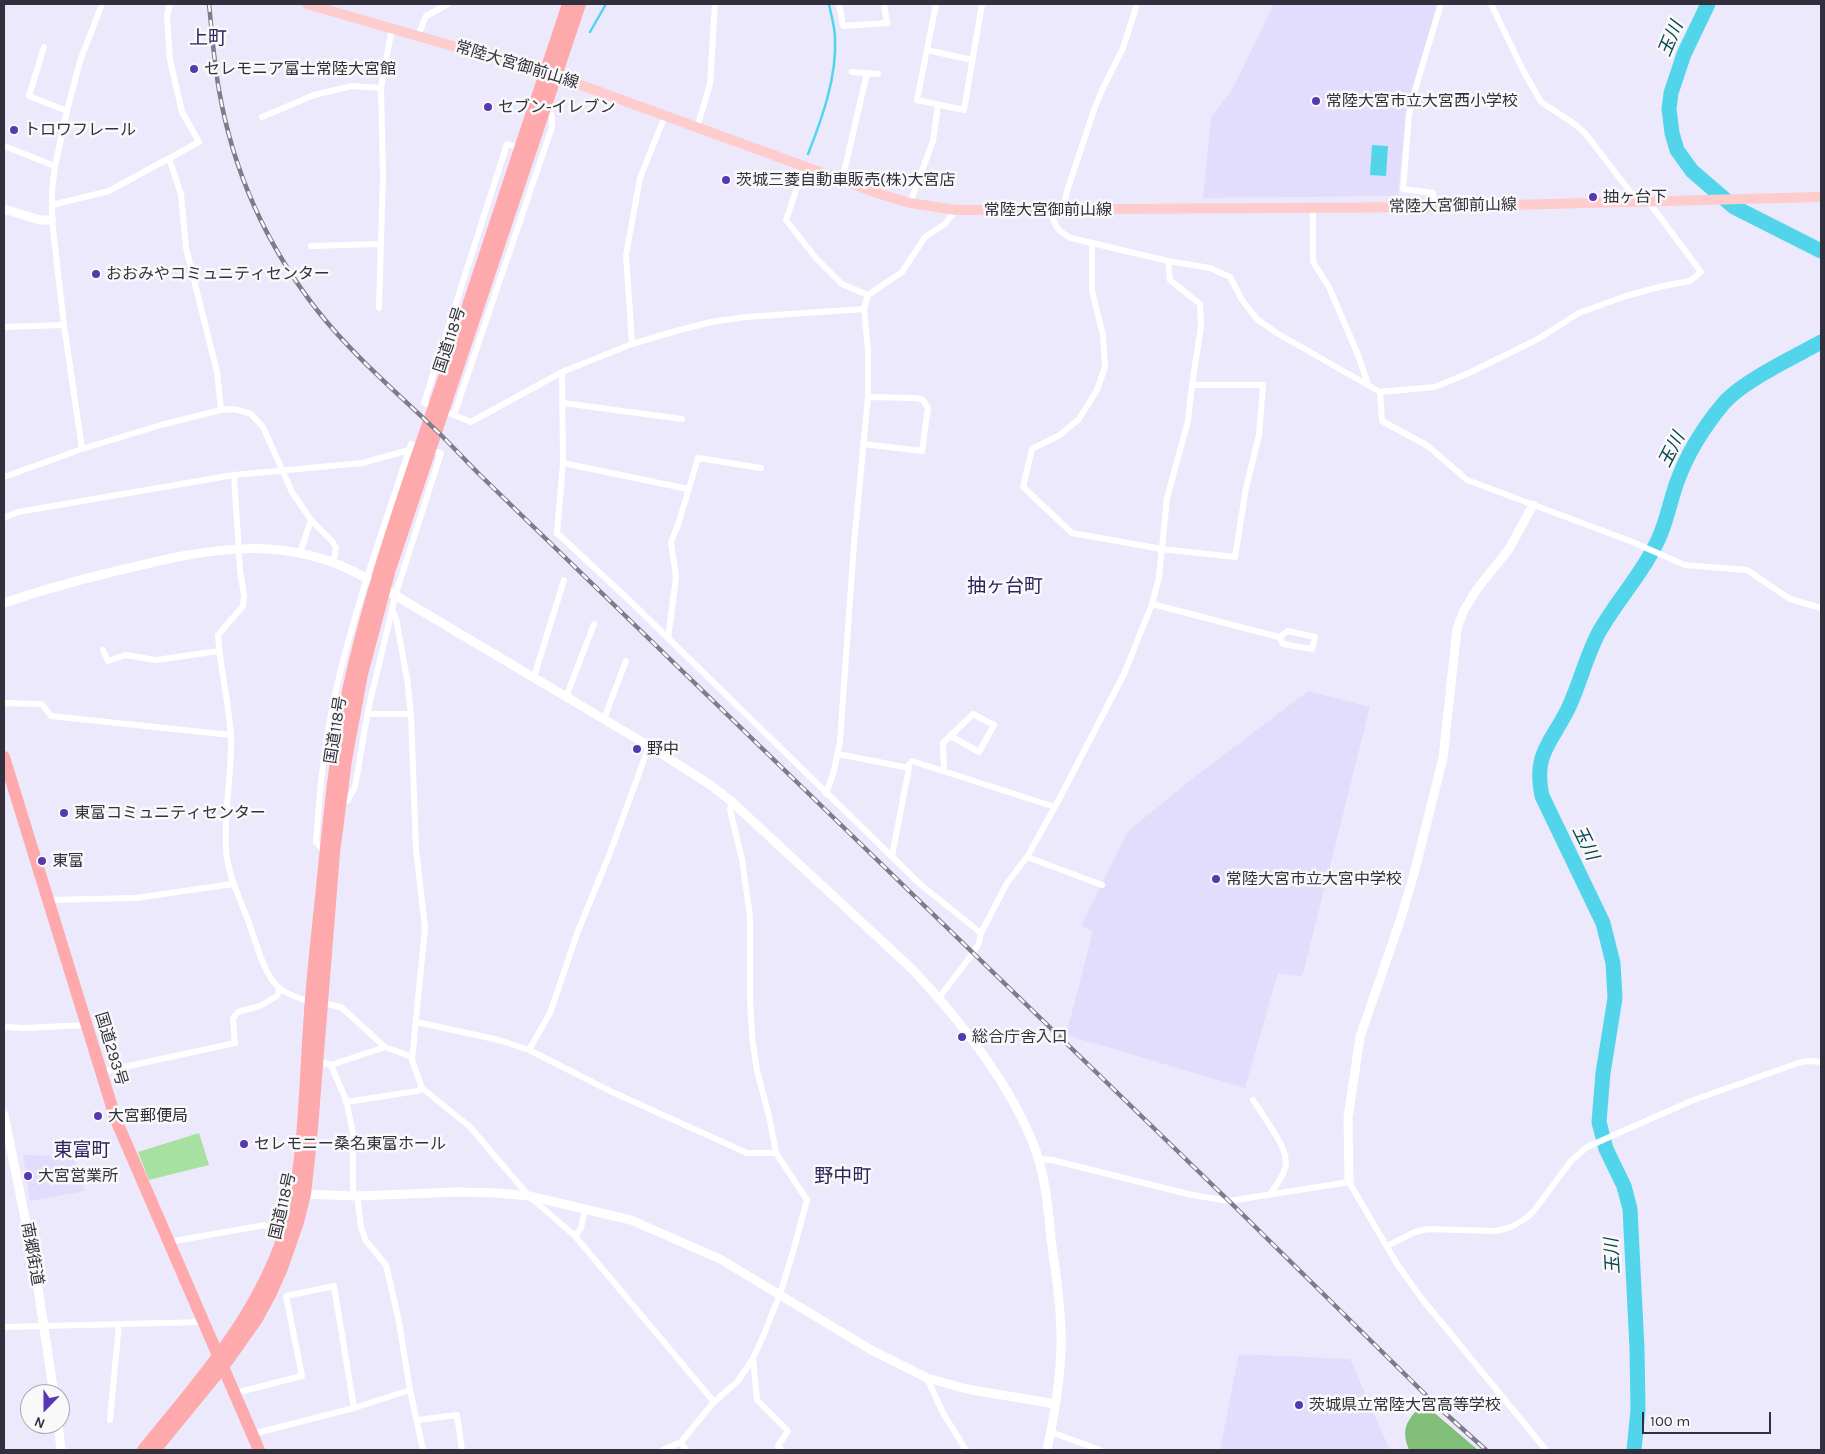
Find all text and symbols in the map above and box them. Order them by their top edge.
water label: 玉川 [1654,18,1688,60]
district label: 上町 [189,28,227,50]
street label: 常陸大宮御前山線 [453,37,581,93]
place label: セレモニア富士常陸大宮館 [204,59,396,79]
marker: セレモニア富士常陸大宮館 [188,63,200,75]
place label: 常陸大宮市立大宮西小学校 [1326,91,1518,111]
marker: 常陸大宮市立大宮西小学校 [1310,95,1322,107]
place label: セブン-イレブン [498,97,616,117]
marker: セブン-イレブン [482,101,494,113]
place label: トロワフレール [24,120,136,140]
marker: トロワフレール [8,124,20,136]
place label: 茨城三菱自動車販売(株)大宮店 [736,170,955,190]
marker: 茨城三菱自動車販売(株)大宮店 [720,174,732,186]
place label: 抽ヶ台下 [1603,187,1667,207]
marker: 抽ヶ台下 [1587,191,1599,203]
street label: 常陸大宮御前山線 [1389,195,1517,217]
street label: 常陸大宮御前山線 [984,200,1112,220]
place label: おおみやコミュニティセンター [106,264,330,284]
marker: おおみやコミュニティセンター [90,268,102,280]
street label: 国道118号 [430,305,470,375]
water label: 玉川 [1654,429,1690,471]
district label: 抽ヶ台町 [967,576,1043,598]
street label: 国道118号 [321,695,351,765]
place label: 野中 [647,739,679,759]
marker: 野中 [631,743,643,755]
place label: 東富コミュニティセンター [74,803,266,823]
marker: 東富コミュニティセンター [58,807,70,819]
water label: 玉川 [1567,822,1603,864]
place label: 東富 [52,851,84,871]
marker: 東富 [36,855,48,867]
place label: 常陸大宮市立大宮中学校 [1226,869,1402,889]
marker: 常陸大宮市立大宮中学校 [1210,873,1222,885]
street label: 国道293号 [91,1010,131,1088]
place label: 総合庁舎入口 [972,1027,1068,1047]
marker: 総合庁舎入口 [956,1031,968,1043]
place label: 大宮郵便局 [108,1106,188,1126]
marker: 大宮郵便局 [92,1110,104,1122]
place label: セレモニー桑名東富ホール [254,1134,446,1154]
marker: セレモニー桑名東富ホール [238,1138,250,1150]
district label: 東富町 [54,1140,110,1162]
place label: 大宮営業所 [38,1166,118,1186]
district label: 野中町 [815,1166,871,1188]
marker: 大宮営業所 [22,1170,34,1182]
street label: 国道118号 [266,1171,300,1241]
street label: 南郷街道 [17,1221,47,1287]
water label: 玉川 [1601,1237,1625,1275]
north arrow [20,1384,70,1434]
place label: 茨城県立常陸大宮高等学校 [1309,1395,1501,1415]
marker: 茨城県立常陸大宮高等学校 [1293,1399,1305,1411]
scale bar [1645,1402,1774,1434]
text: 100 m [1650,1412,1690,1430]
text: N [32,1413,47,1432]

